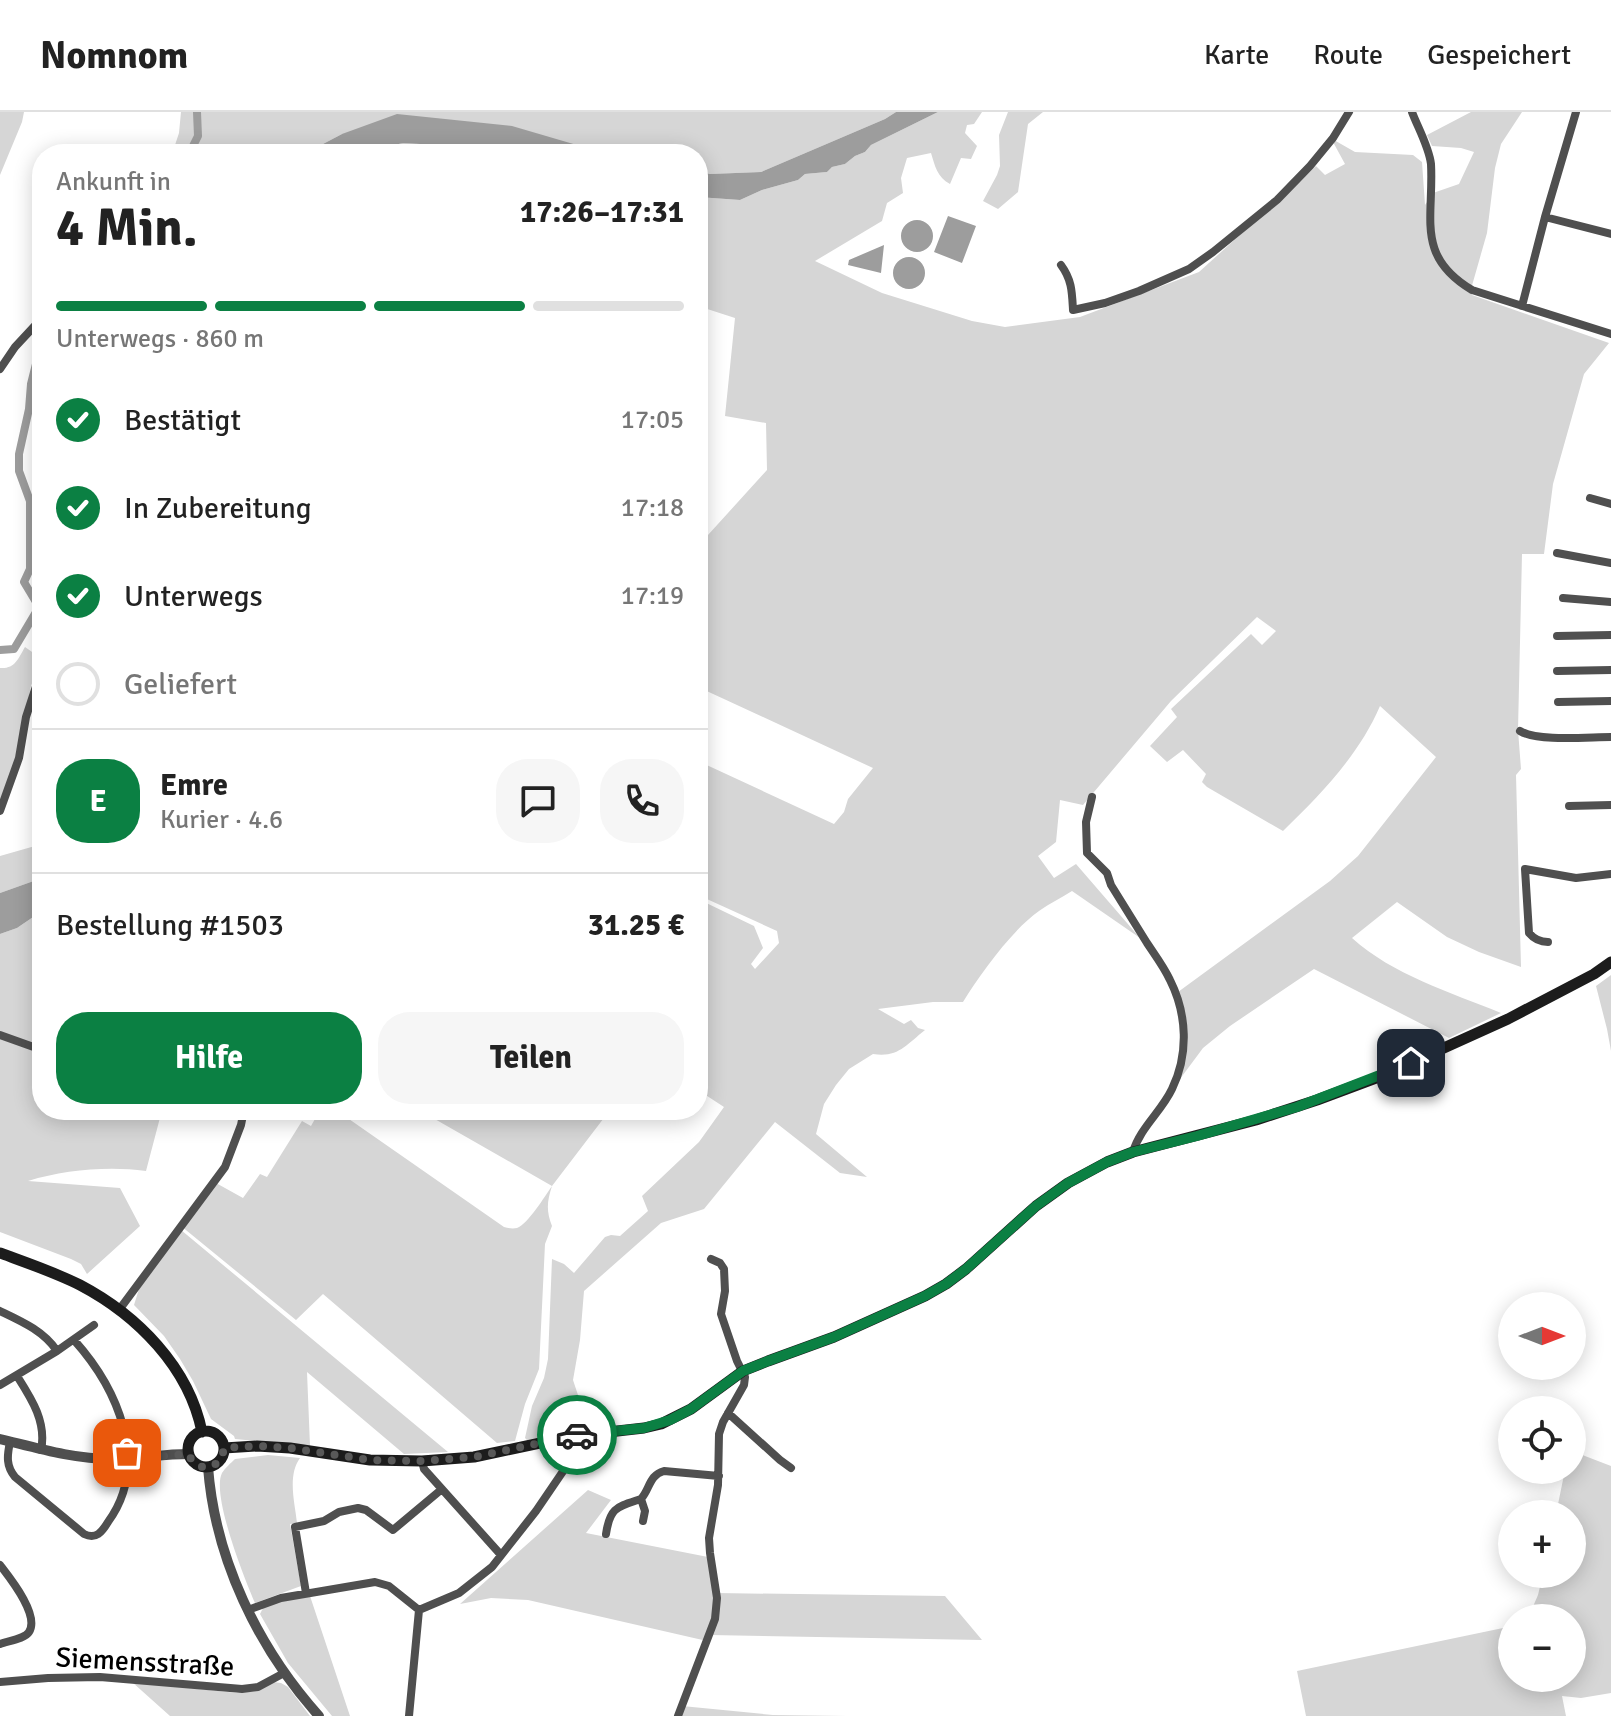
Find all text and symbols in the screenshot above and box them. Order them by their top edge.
text: Nomnom [40,32,188,79]
text: Karte [1204,38,1269,72]
text: Route [1313,38,1383,72]
text: Gespeichert [1427,38,1571,72]
text: Ankunft in [56,166,171,198]
text: 17:26–17:31 [520,194,684,231]
text: 4 Min. [56,196,198,260]
text: Unterwegs · 860 m [56,323,264,355]
icon: check [56,398,100,442]
text: Bestätigt [124,402,241,439]
text: 17:05 [621,404,684,436]
icon: check [56,486,100,530]
text: In Zubereitung [124,490,312,527]
text: 17:18 [621,492,684,524]
icon: check [56,574,100,618]
text: Unterwegs [124,578,263,615]
text: 17:19 [621,580,684,612]
text: Geliefert [124,666,237,703]
button: chat [496,759,580,843]
button: phone [600,759,684,843]
text: Emre [160,767,228,804]
text: E [89,783,107,820]
text: Kurier · 4.6 [160,804,283,836]
text: Bestellung #1503 [56,907,284,944]
text: 31.25 € [588,907,684,944]
button: Hilfe [56,1012,362,1104]
button: Teilen [378,1012,684,1104]
pin [1377,1029,1445,1097]
icon: home [1389,1041,1433,1085]
north arrow [1498,1292,1586,1380]
map controls [1498,1292,1586,1692]
courier [537,1395,617,1475]
button: locate [1498,1396,1586,1484]
icon: car [555,1413,599,1457]
pin [93,1419,161,1487]
icon: bag [105,1431,149,1475]
button: + [1498,1500,1586,1588]
button: − [1498,1604,1586,1692]
street label: Siemensstraße [55,1640,235,1684]

